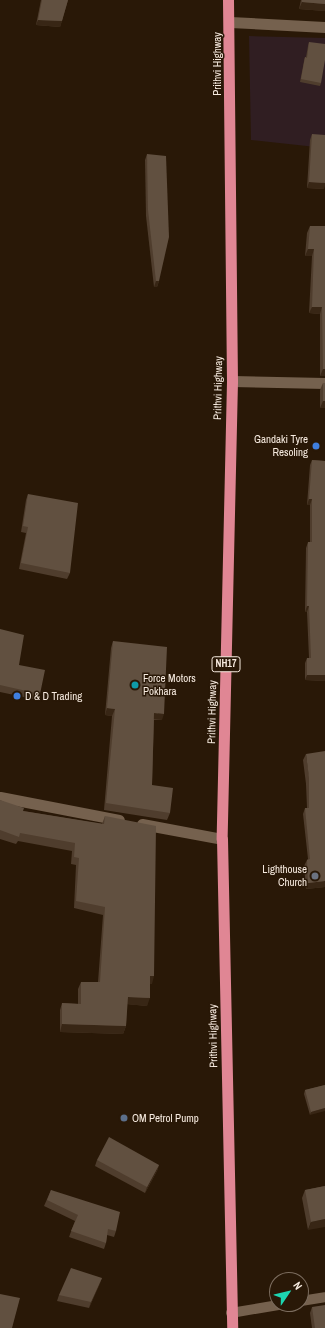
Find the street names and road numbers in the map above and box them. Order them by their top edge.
street label: Prithvi Highway [210,32,224,96]
street label: Prithvi Highway [211,356,225,420]
road number: NH17 [211,656,241,672]
street label: Prithvi Highway [205,680,219,744]
street label: Prithvi Highway [206,1004,220,1068]

